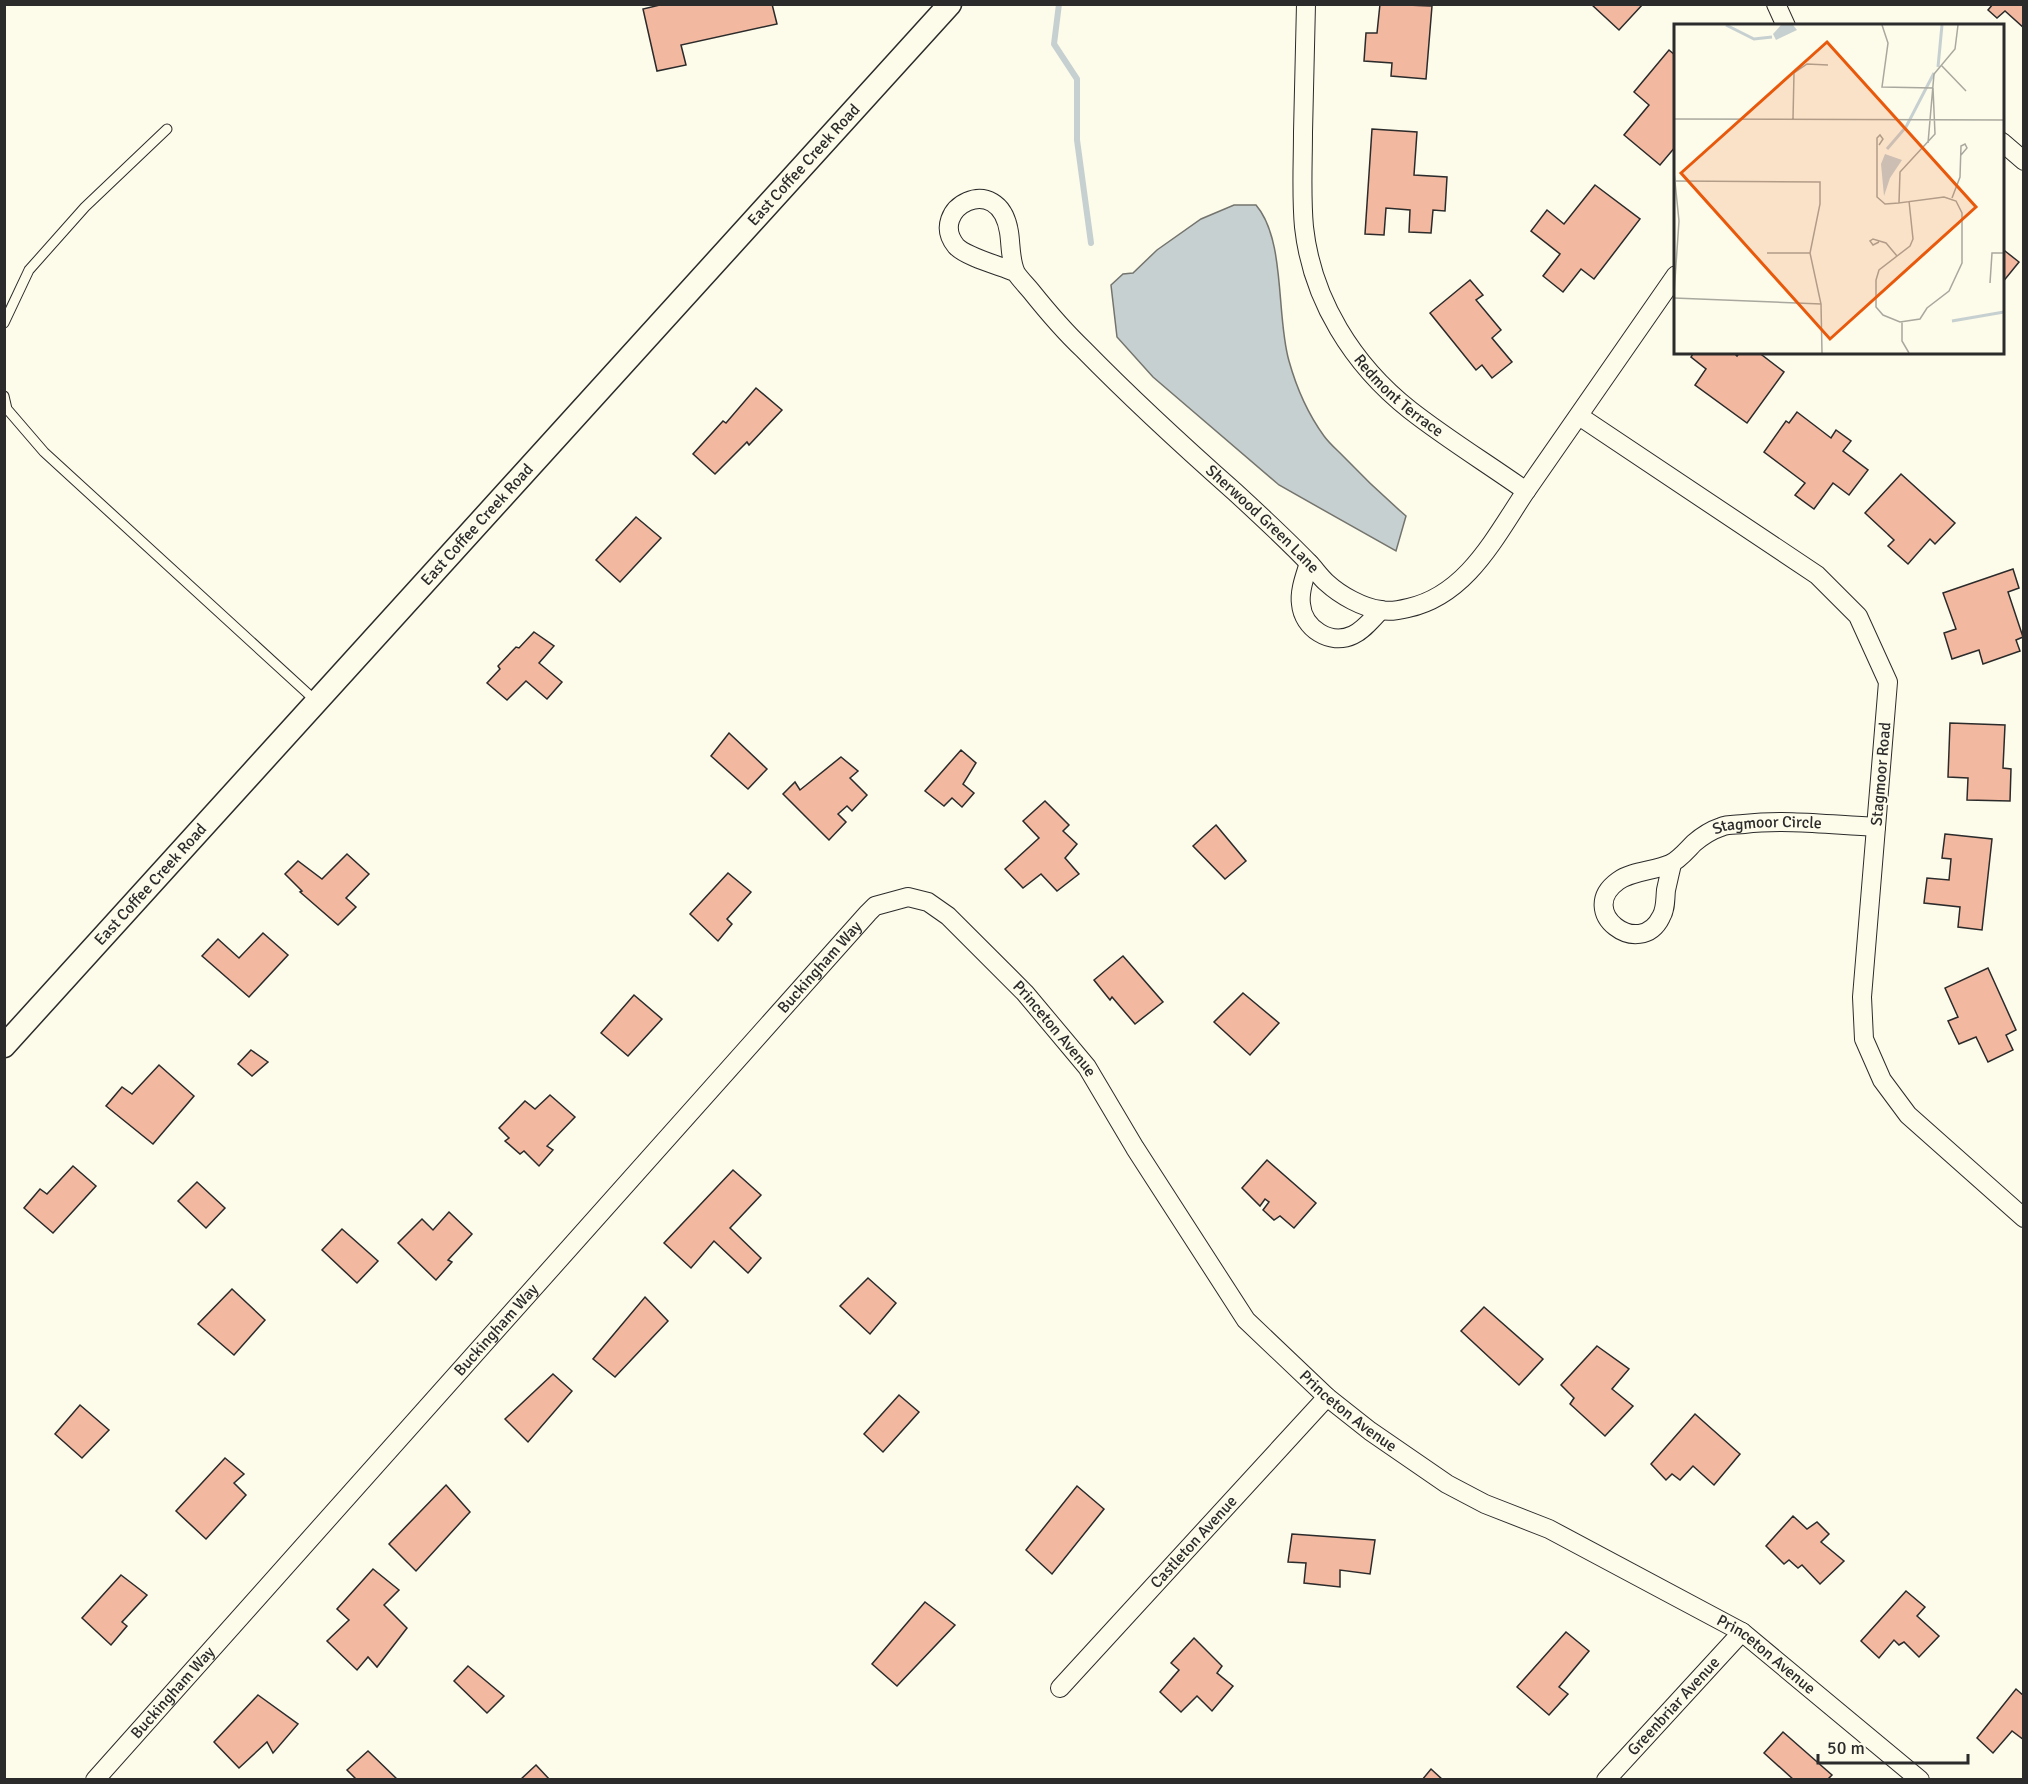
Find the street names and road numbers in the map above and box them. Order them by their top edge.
street label: East Coffee Creek Road [743,100,864,230]
street label: Redmont Terrace [1349,350,1447,441]
street label: East Coffee Creek Road [417,460,538,590]
street label: Sherwood Green Lane [1201,461,1324,577]
street label: Stagmoor Road [1867,721,1895,827]
street label: Stagmoor Circle [1709,812,1822,839]
street label: East Coffee Creek Road [90,819,211,950]
street label: Buckingham Way [773,916,866,1017]
street label: Princeton Avenue [1008,976,1101,1080]
street label: Buckingham Way [450,1279,543,1380]
street label: Princeton Avenue [1295,1366,1401,1456]
street label: Castleton Avenue [1146,1491,1241,1593]
street label: Princeton Avenue [1713,1610,1819,1699]
street label: Buckingham Way [126,1642,220,1743]
street label: Greenbriar Avenue [1623,1653,1724,1760]

